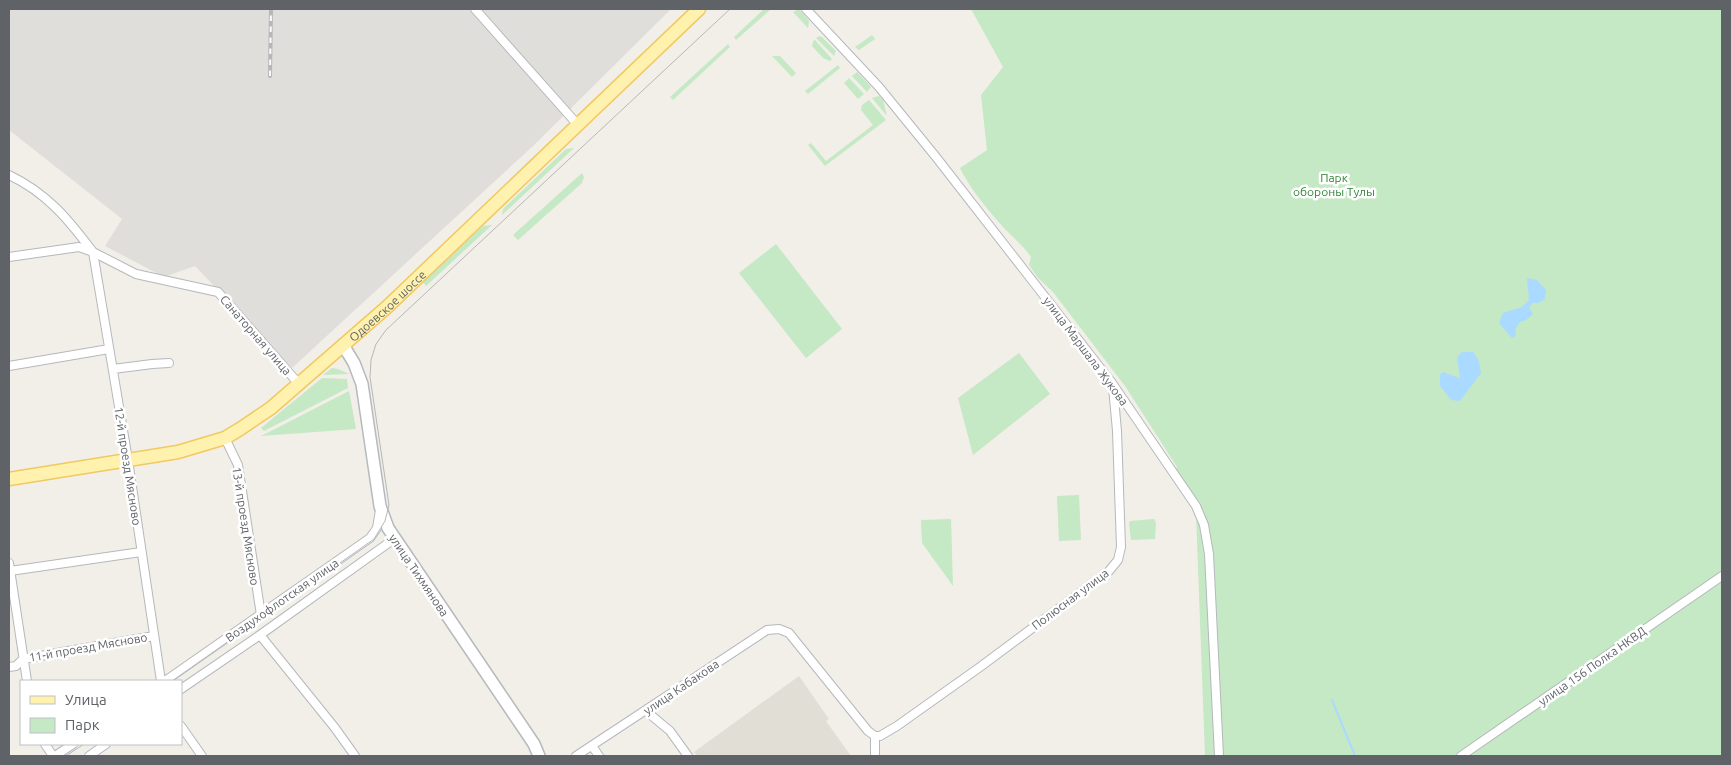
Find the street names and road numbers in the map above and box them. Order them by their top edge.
street label: Одоевское шоссе [346,267,428,344]
street label: Санаторная улица [218,293,294,377]
street label: улица Маршала Жукова [1041,294,1131,408]
street label: 12-й проезд Мясново [112,406,144,526]
street label: 13-й проезд Мясново [230,466,262,586]
street label: улица Тихмянова [387,531,451,619]
street label: Воздухофлотская улица [223,556,341,644]
street label: Полюсная улица [1029,566,1111,632]
street label: улица 156 Полка НКВД [1536,624,1648,708]
street label: 11-й проезд Мясново [28,630,148,664]
street label: улица Кабакова [641,657,721,717]

